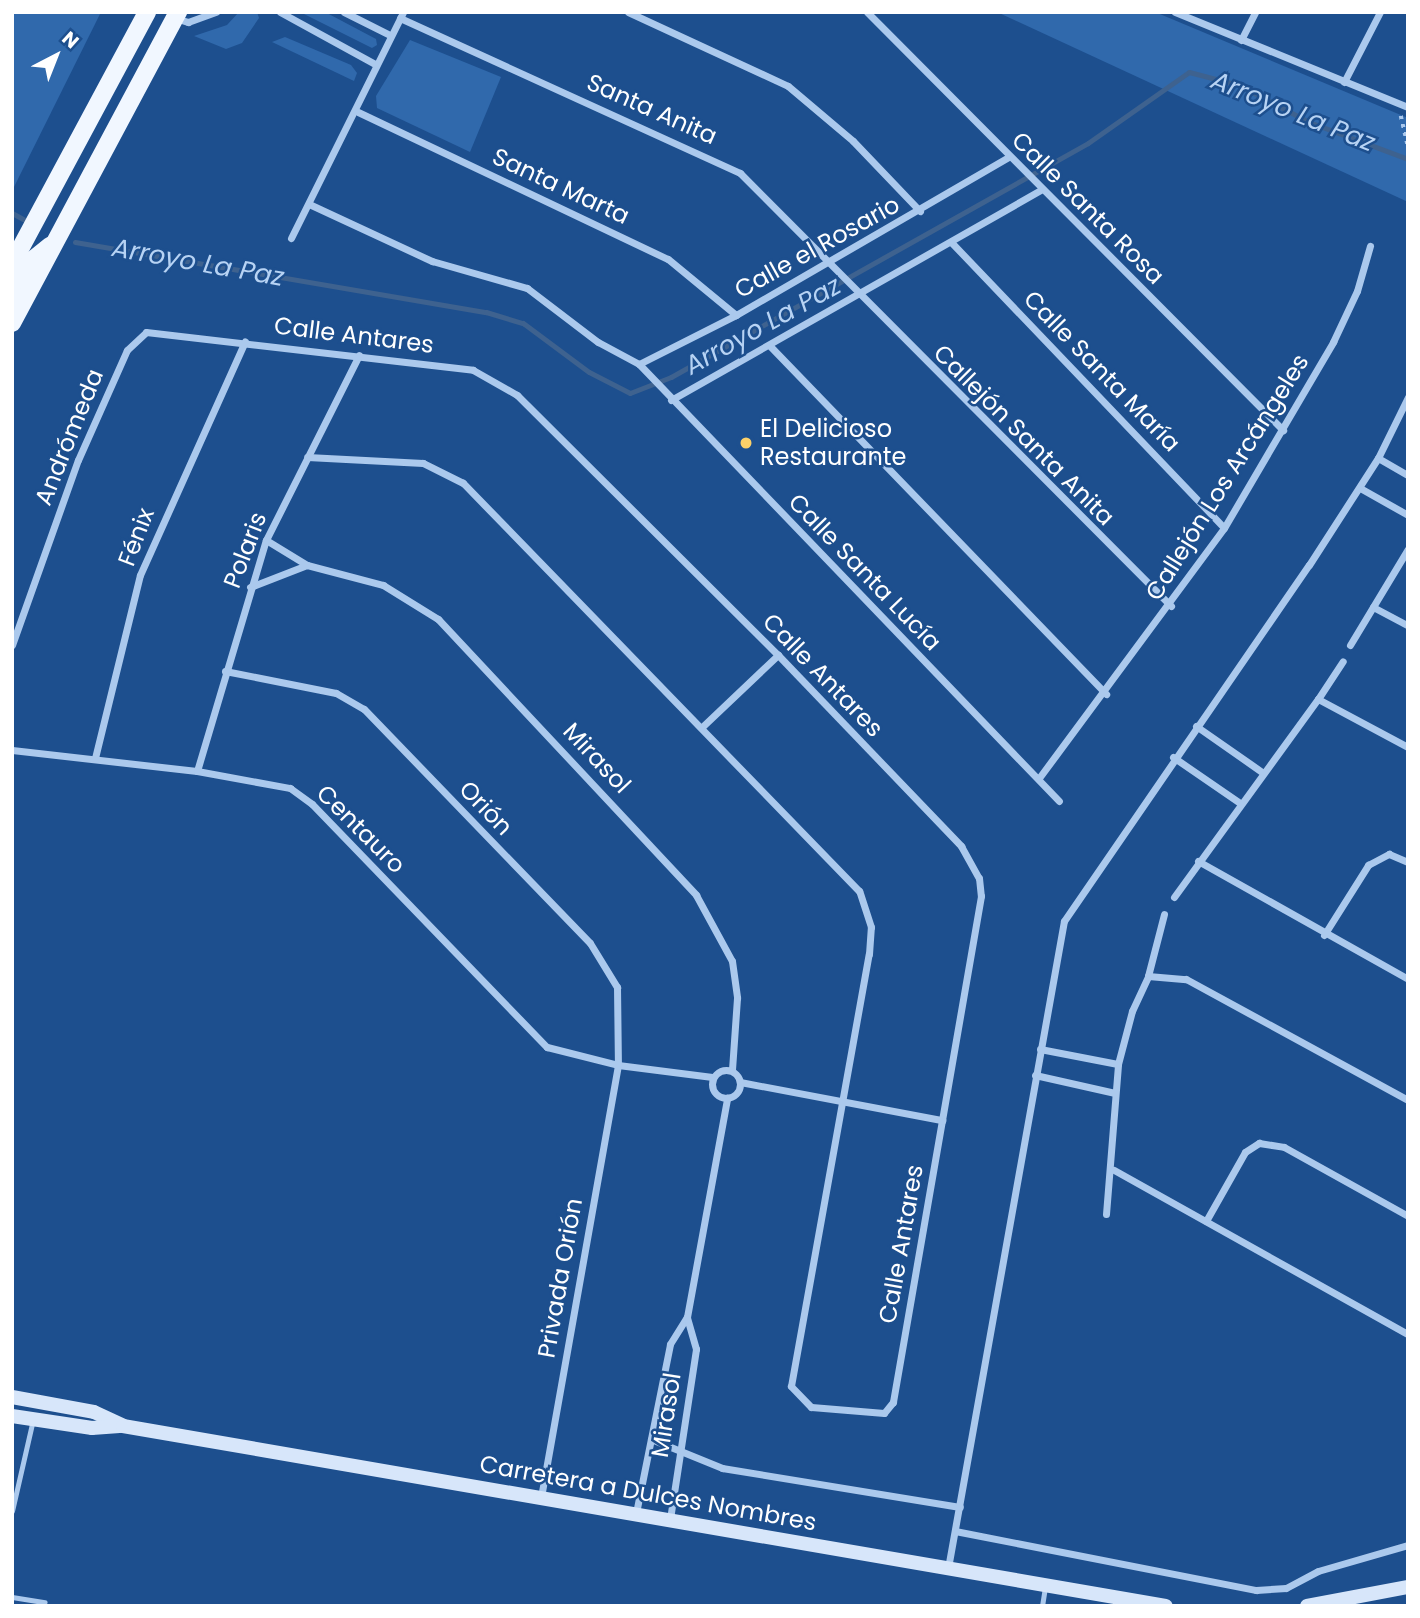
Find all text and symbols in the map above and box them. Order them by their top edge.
north arrow [21,21,91,91]
text: N [56,25,85,55]
water label: Arroyo La Paz [1207,65,1379,159]
street label: Santa Anita [582,67,722,151]
street label: Calle Santa Rosa [1006,126,1170,290]
street label: Santa Marta [488,142,634,230]
street label: Calle el Rosario [730,190,904,304]
water label: Arroyo La Paz [110,233,286,293]
water label: Arroyo La Paz [680,270,846,382]
street label: Calle Santa María [1018,284,1186,458]
street label: Calle Antares [272,311,436,359]
street label: Callejón Santa Anita [928,339,1120,531]
street label: Callejón Los Arcángeles [1139,349,1315,605]
street label: Andrómeda [29,365,109,509]
place label: El Delicioso Restaurante [760,415,906,471]
marker: El Delicioso Restaurante [738,435,754,451]
street label: Calle Santa Lucía [783,487,947,657]
street label: Fénix [112,504,160,570]
street label: Polaris [217,508,273,592]
street label: Calle Antares [757,607,889,743]
street label: Mirasol [557,717,637,799]
street label: Orión [453,775,519,841]
street label: Centauro [311,779,411,879]
street label: Calle Antares [873,1162,929,1326]
street label: Privada Orión [532,1196,588,1360]
street label: Mirasol [645,1371,687,1459]
street label: Carretera a Dulces Nombres [477,1449,819,1537]

